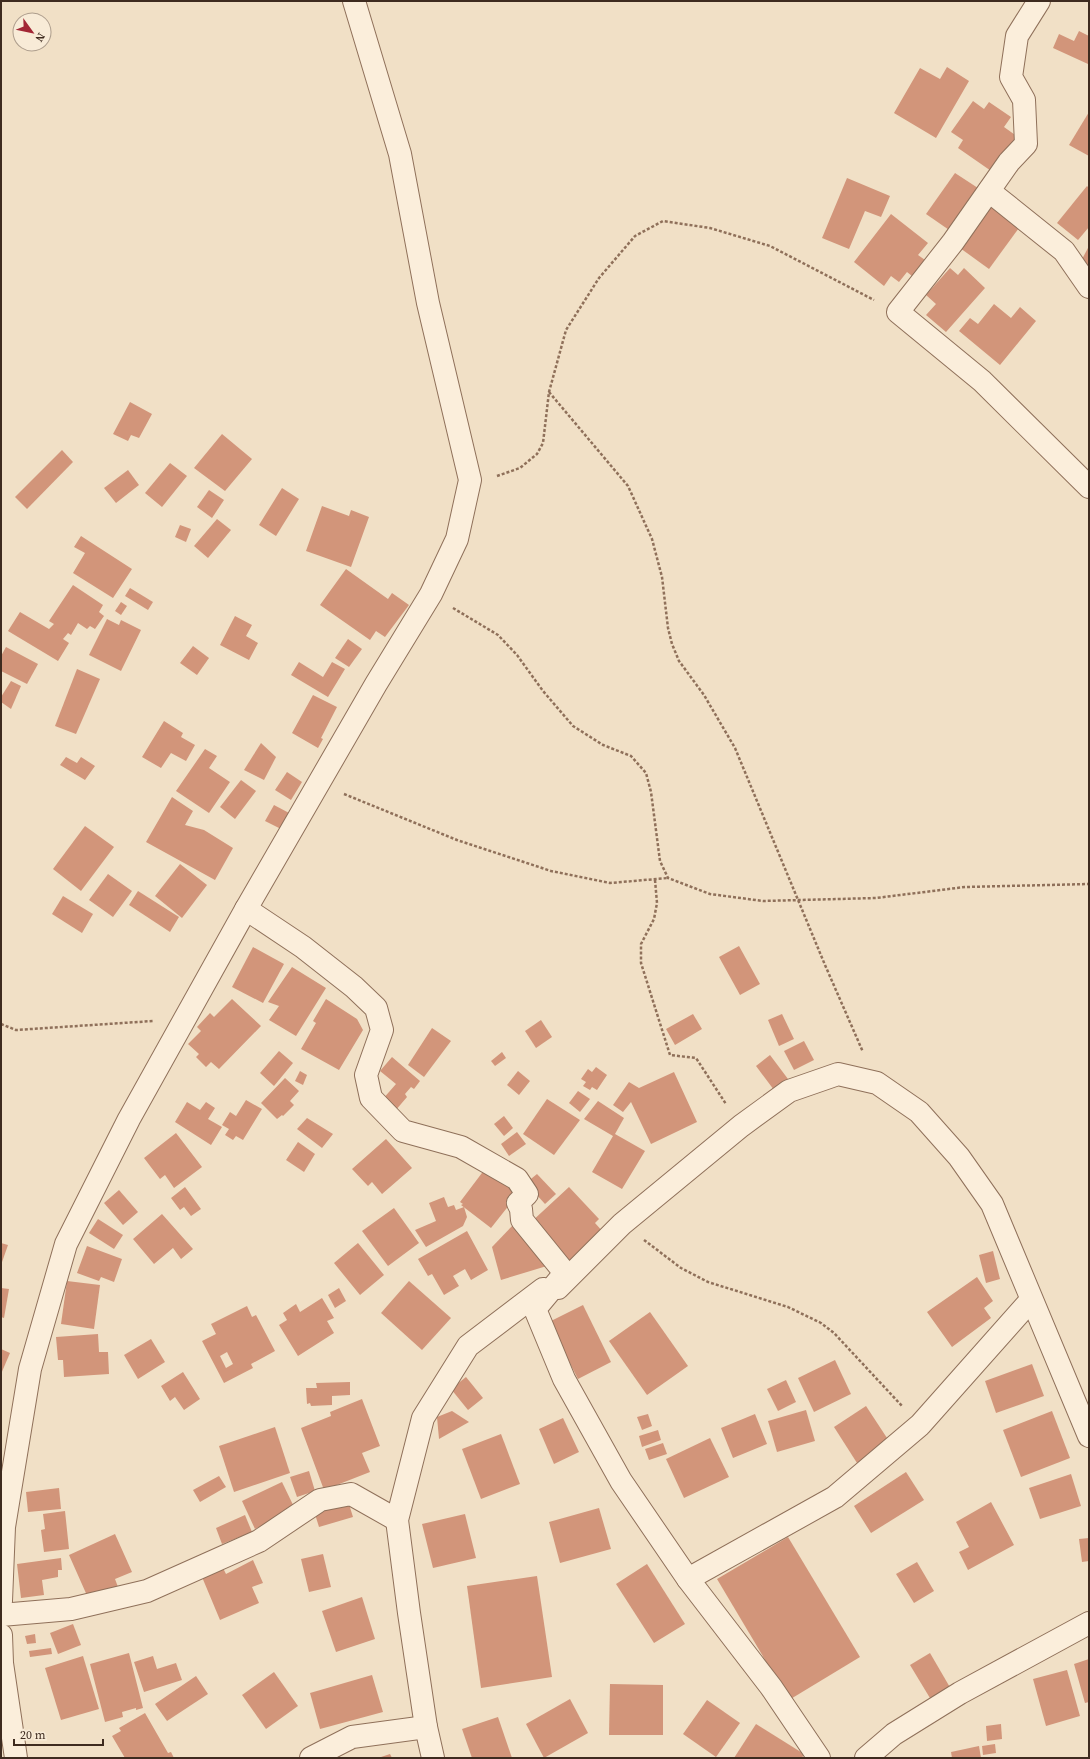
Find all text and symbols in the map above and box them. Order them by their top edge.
north arrow [12,12,52,52]
text: N [31,30,48,45]
scale bar [14,1721,103,1747]
text: 20 m [20,1727,46,1743]

